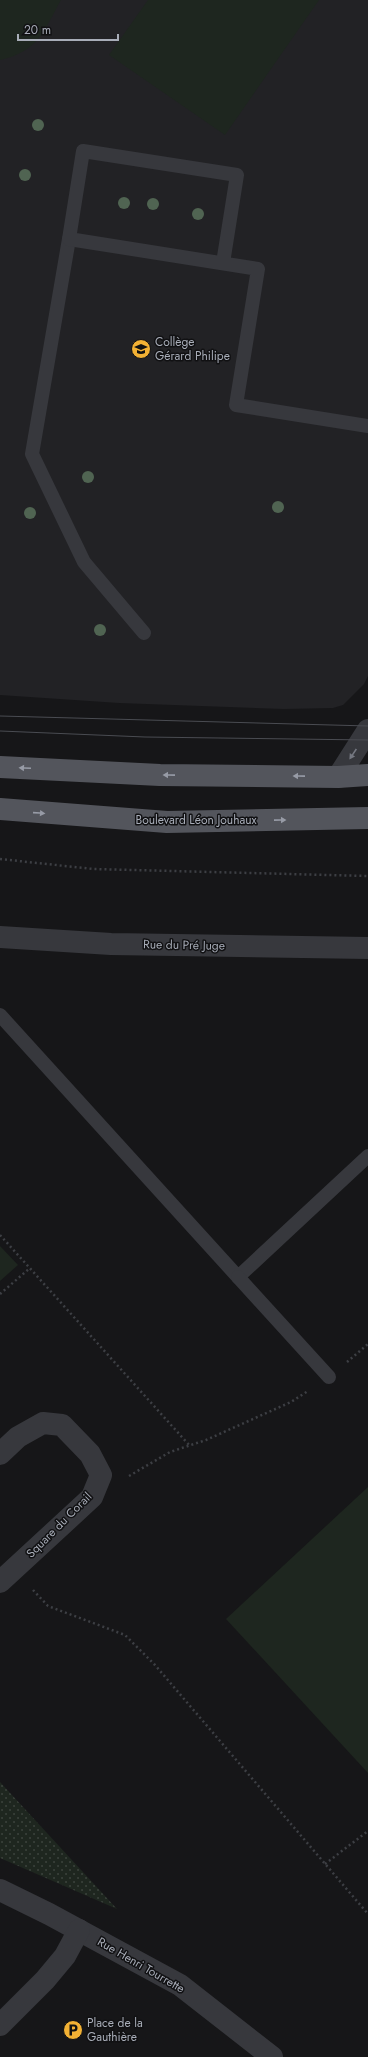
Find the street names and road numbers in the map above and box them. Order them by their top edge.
street label: Boulevard Léon Jouhaux [135,811,258,829]
street label: Rue du Pré Juge [143,935,225,955]
street label: Square du Corail [22,1488,96,1562]
street label: Rue Henri Tourrette [94,1933,188,1997]

